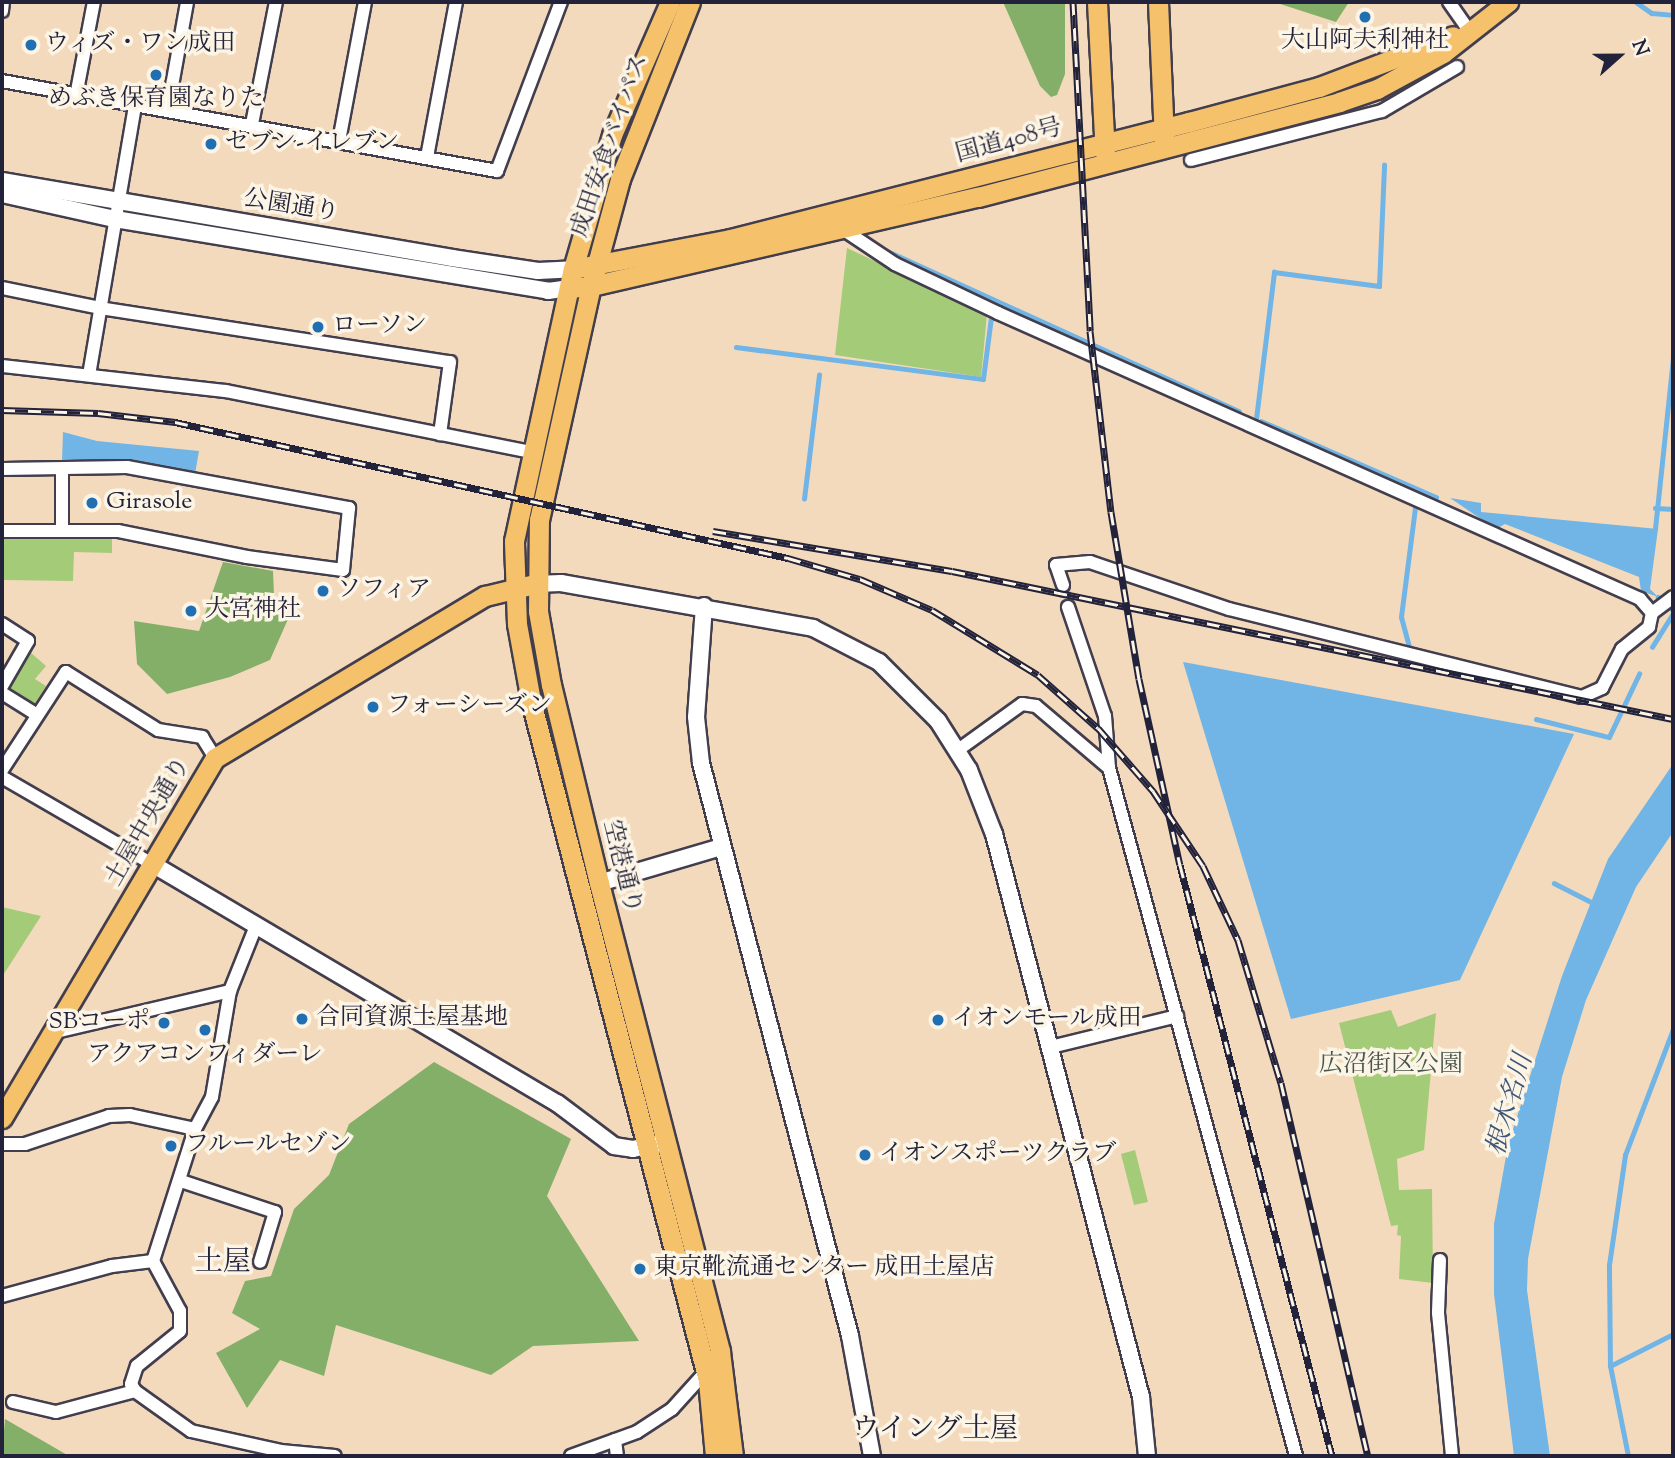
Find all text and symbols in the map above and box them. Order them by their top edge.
marker: 大山阿夫利神社 [1357,9,1373,25]
north arrow [1584,21,1654,91]
place label: 大山阿夫利神社 [1281,28,1449,56]
place label: ウィズ・ワン成田 [45,31,237,59]
text: N [1624,36,1654,60]
marker: ウィズ・ワン成田 [23,37,39,53]
street label: 成田安食バイパス [566,51,656,241]
marker: めぶき保育園なりた [148,67,164,83]
place label: めぶき保育園なりた [48,86,264,114]
street label: 国道408号 [953,114,1065,170]
place label: セブン-イレブン [225,130,401,158]
marker: セブン-イレブン [203,136,219,152]
street label: 公園通り [241,185,341,229]
place label: ローソン [332,313,428,341]
marker: ローソン [310,319,326,335]
place label: Girasole [106,489,192,517]
marker: Girasole [84,495,100,511]
place label: ソフィア [337,577,433,605]
marker: ソフィア [315,583,331,599]
place label: 大宮神社 [205,597,301,625]
marker: 大宮神社 [183,603,199,619]
place label: フォーシーズン [387,693,555,721]
marker: フォーシーズン [365,699,381,715]
street label: 土屋中央通り [101,752,197,892]
street label: 空港通り [595,817,647,917]
place label: 合同資源土屋基地 [316,1005,508,1033]
place label: イオンモール成田 [952,1006,1143,1034]
place label: SBコーポ [49,1009,150,1037]
marker: 合同資源土屋基地 [294,1011,310,1027]
marker: イオンモール成田 [930,1012,946,1028]
marker: SBコーポ [156,1015,172,1031]
marker: アクアコンフィダーレ [197,1022,213,1038]
place label: アクアコンフィダーレ [85,1042,325,1070]
water label: 根木名川 [1482,1051,1540,1159]
park label: 広沼街区公園 [1319,1052,1463,1080]
place label: フルールセゾン [185,1132,353,1160]
marker: フルールセゾン [163,1138,179,1154]
place label: イオンスポーツクラブ [879,1141,1119,1169]
marker: イオンスポーツクラブ [857,1147,873,1163]
district label: 土屋 [195,1246,251,1280]
place label: 東京靴流通センター 成田土屋店 [654,1255,995,1283]
marker: 東京靴流通センター 成田土屋店 [632,1261,648,1277]
district label: ウイング土屋 [851,1413,1019,1447]

